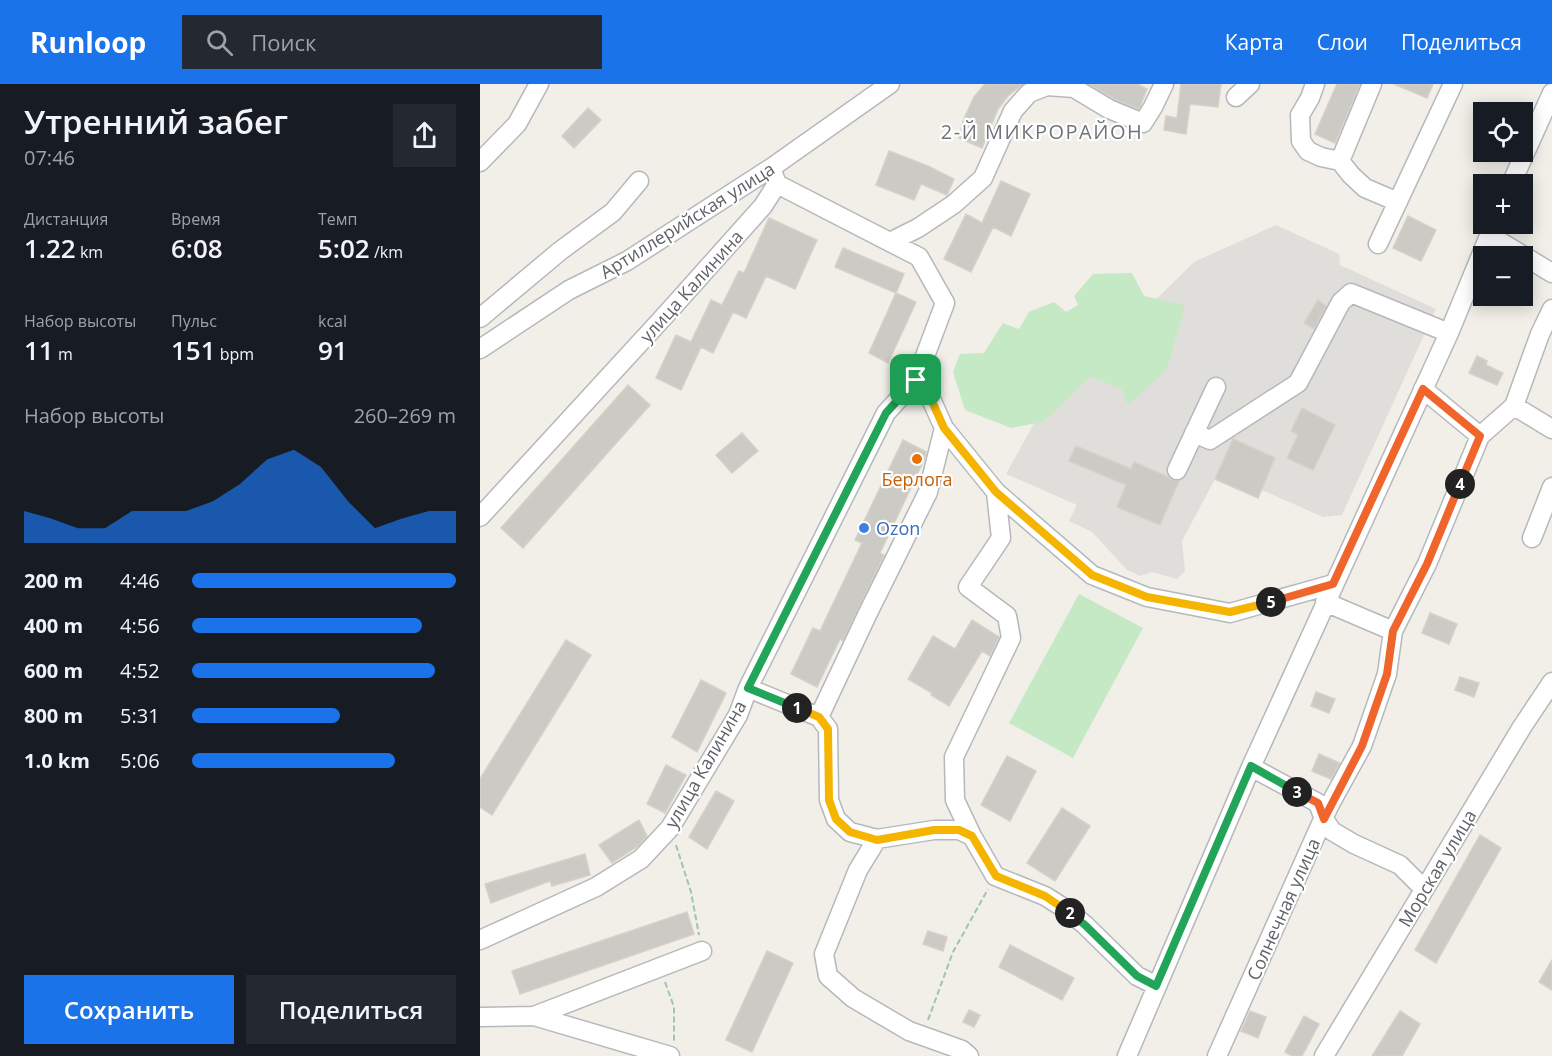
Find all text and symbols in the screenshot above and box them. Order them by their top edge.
search box [182,15,602,69]
text: Runloop [30,23,146,61]
icon: search [203,26,236,59]
text: Поиск [251,27,316,57]
text: Карта [1225,28,1284,56]
text: Слои [1317,28,1368,56]
text: Поделиться [1401,28,1522,56]
text: Утренний забег [24,99,288,144]
map controls [1473,102,1533,306]
button: locate [1473,102,1533,162]
button: share [393,104,456,167]
district label: 2-Й МИКРОРАЙОН [941,118,1143,145]
text: 07:46 [24,144,75,171]
street label: Артиллерийская улица [595,156,779,284]
button: + [1473,174,1533,234]
text: Дистанция [24,208,108,230]
text: Время [171,208,221,230]
text: Темп [318,208,357,230]
street label: улица Калинина [634,225,748,347]
text: 1.22 [24,230,76,266]
text: 6:08 [171,230,223,266]
text: 5:02 [318,230,370,266]
text: km [76,241,103,263]
text: /km [370,241,403,263]
button: − [1473,246,1533,306]
text: Набор высоты [24,310,136,332]
text: Пульс [171,310,217,332]
text: kcal [318,310,347,332]
text: 11 [24,332,54,368]
text: 151 [171,332,216,368]
text: 91 [318,332,348,368]
text: m [54,343,73,365]
text: bpm [216,343,254,365]
pin [890,354,941,405]
icon: arrive [899,363,932,396]
text: Набор высоты [24,402,164,429]
text: 260–269 m [354,402,456,429]
marker: Берлога [910,452,924,466]
place label: Берлога [881,467,953,491]
pin: 4 [1445,469,1475,499]
text: 4 [1455,473,1465,495]
place label: Ozon [876,516,920,540]
marker: Ozon [857,521,871,535]
text: 200 m [24,567,83,594]
text: 4:46 [120,567,160,594]
pin: 5 [1256,587,1286,617]
text: 5 [1266,591,1276,613]
text: 400 m [24,612,83,639]
text: 4:56 [120,612,160,639]
text: 600 m [24,657,83,684]
text: 4:52 [120,657,160,684]
pin: 1 [782,693,812,723]
street label: улица Калинина [659,696,751,832]
text: 1 [792,697,802,719]
text: 800 m [24,702,83,729]
text: 5:31 [120,702,160,729]
text: 1.0 km [24,747,90,774]
text: 5:06 [120,747,160,774]
pin: 3 [1282,777,1312,807]
text: 3 [1292,781,1302,803]
street label: Морская улица [1393,805,1481,931]
street label: Солнечная улица [1241,834,1325,984]
pin: 2 [1055,898,1085,928]
text: 2 [1065,902,1075,924]
button: Сохранить [24,975,234,1044]
button: Поделиться [246,975,456,1044]

